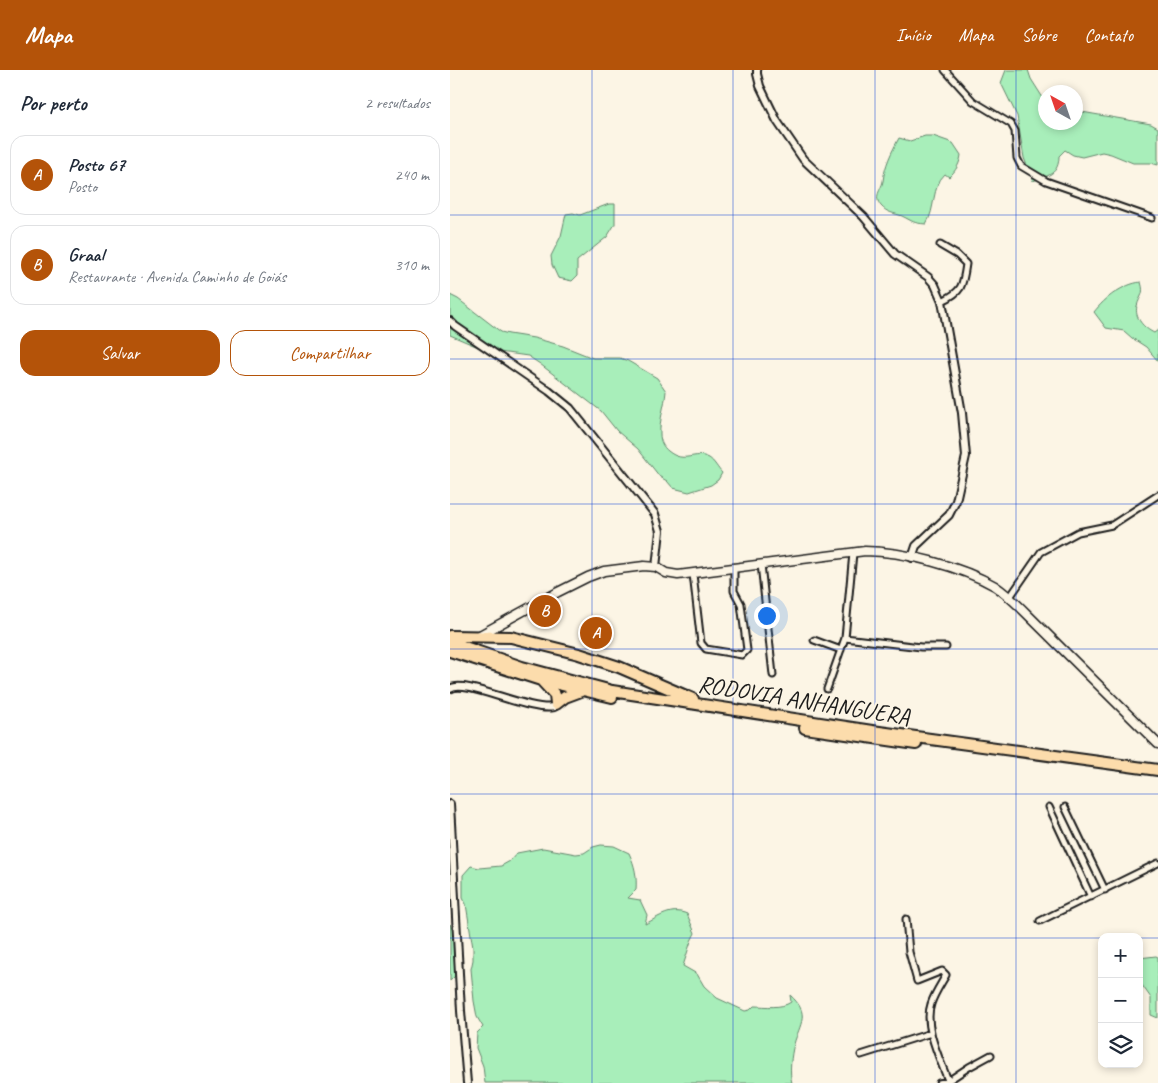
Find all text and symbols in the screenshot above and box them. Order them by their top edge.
text: Mapa [25,20,72,50]
text: Início [896,24,931,46]
text: Mapa [959,24,993,46]
text: Sobre [1021,24,1057,46]
text: Contato [1085,24,1133,46]
north arrow [1038,85,1083,130]
text: Por perto [20,90,87,116]
text: 2 resultados [365,93,430,113]
text: Posto 67 [68,153,125,177]
text: A [33,165,41,185]
text: 240 m [395,165,429,185]
text: Posto [68,177,97,197]
text: Graal [68,243,104,267]
text: B [33,255,41,275]
text: 310 m [395,255,429,275]
text: Restaurante · Avenida Caminho de Goiás [68,267,286,287]
button: Salvar [20,330,220,376]
button: Compartilhar [230,330,430,376]
pin: B [529,592,561,630]
your location [754,603,780,629]
pin: A [580,614,612,652]
street label: RODOVIA ANHANGUERA [696,668,913,732]
map controls [1098,933,1143,1068]
button: + [1098,933,1143,978]
button: − [1098,978,1143,1023]
button: layers [1098,1023,1143,1068]

